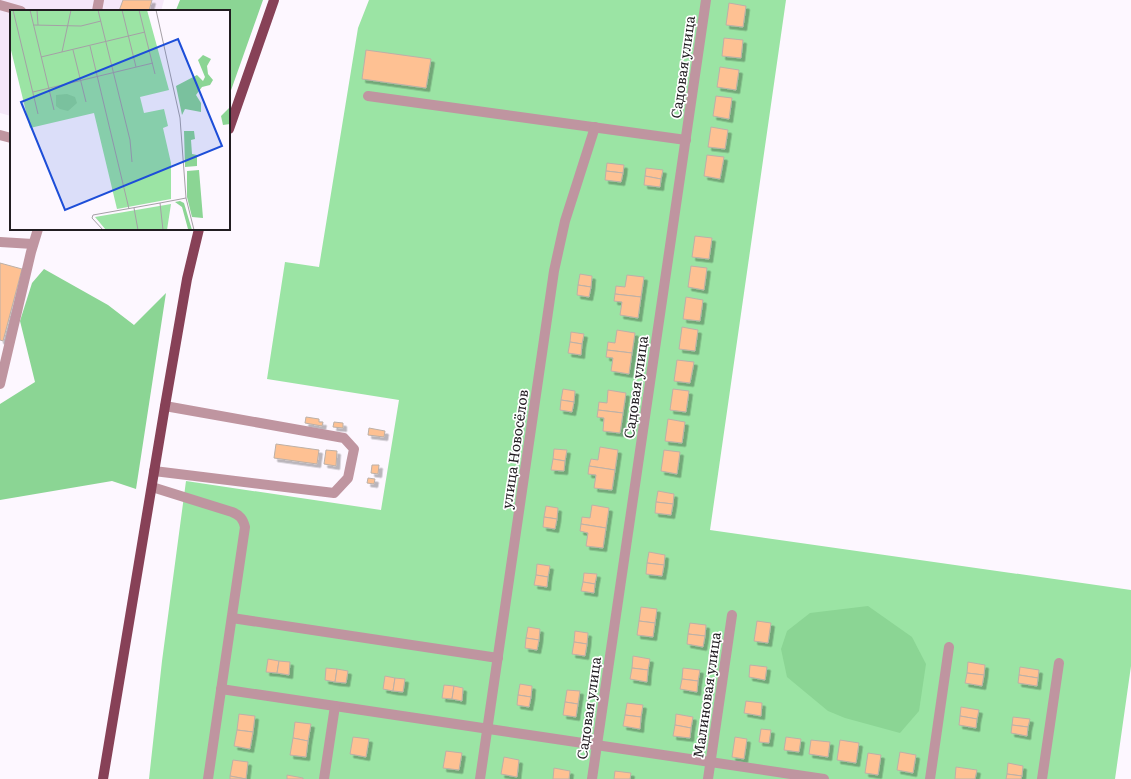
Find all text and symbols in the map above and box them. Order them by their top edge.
inset map [10,10,230,230]
street label: Садовая улица [665,14,699,120]
street label: Садовая улица [618,334,652,440]
street label: улица Новосёлов [496,388,532,510]
street label: Малиновая улица [687,630,725,759]
street label: Садовая улица [571,655,605,761]

